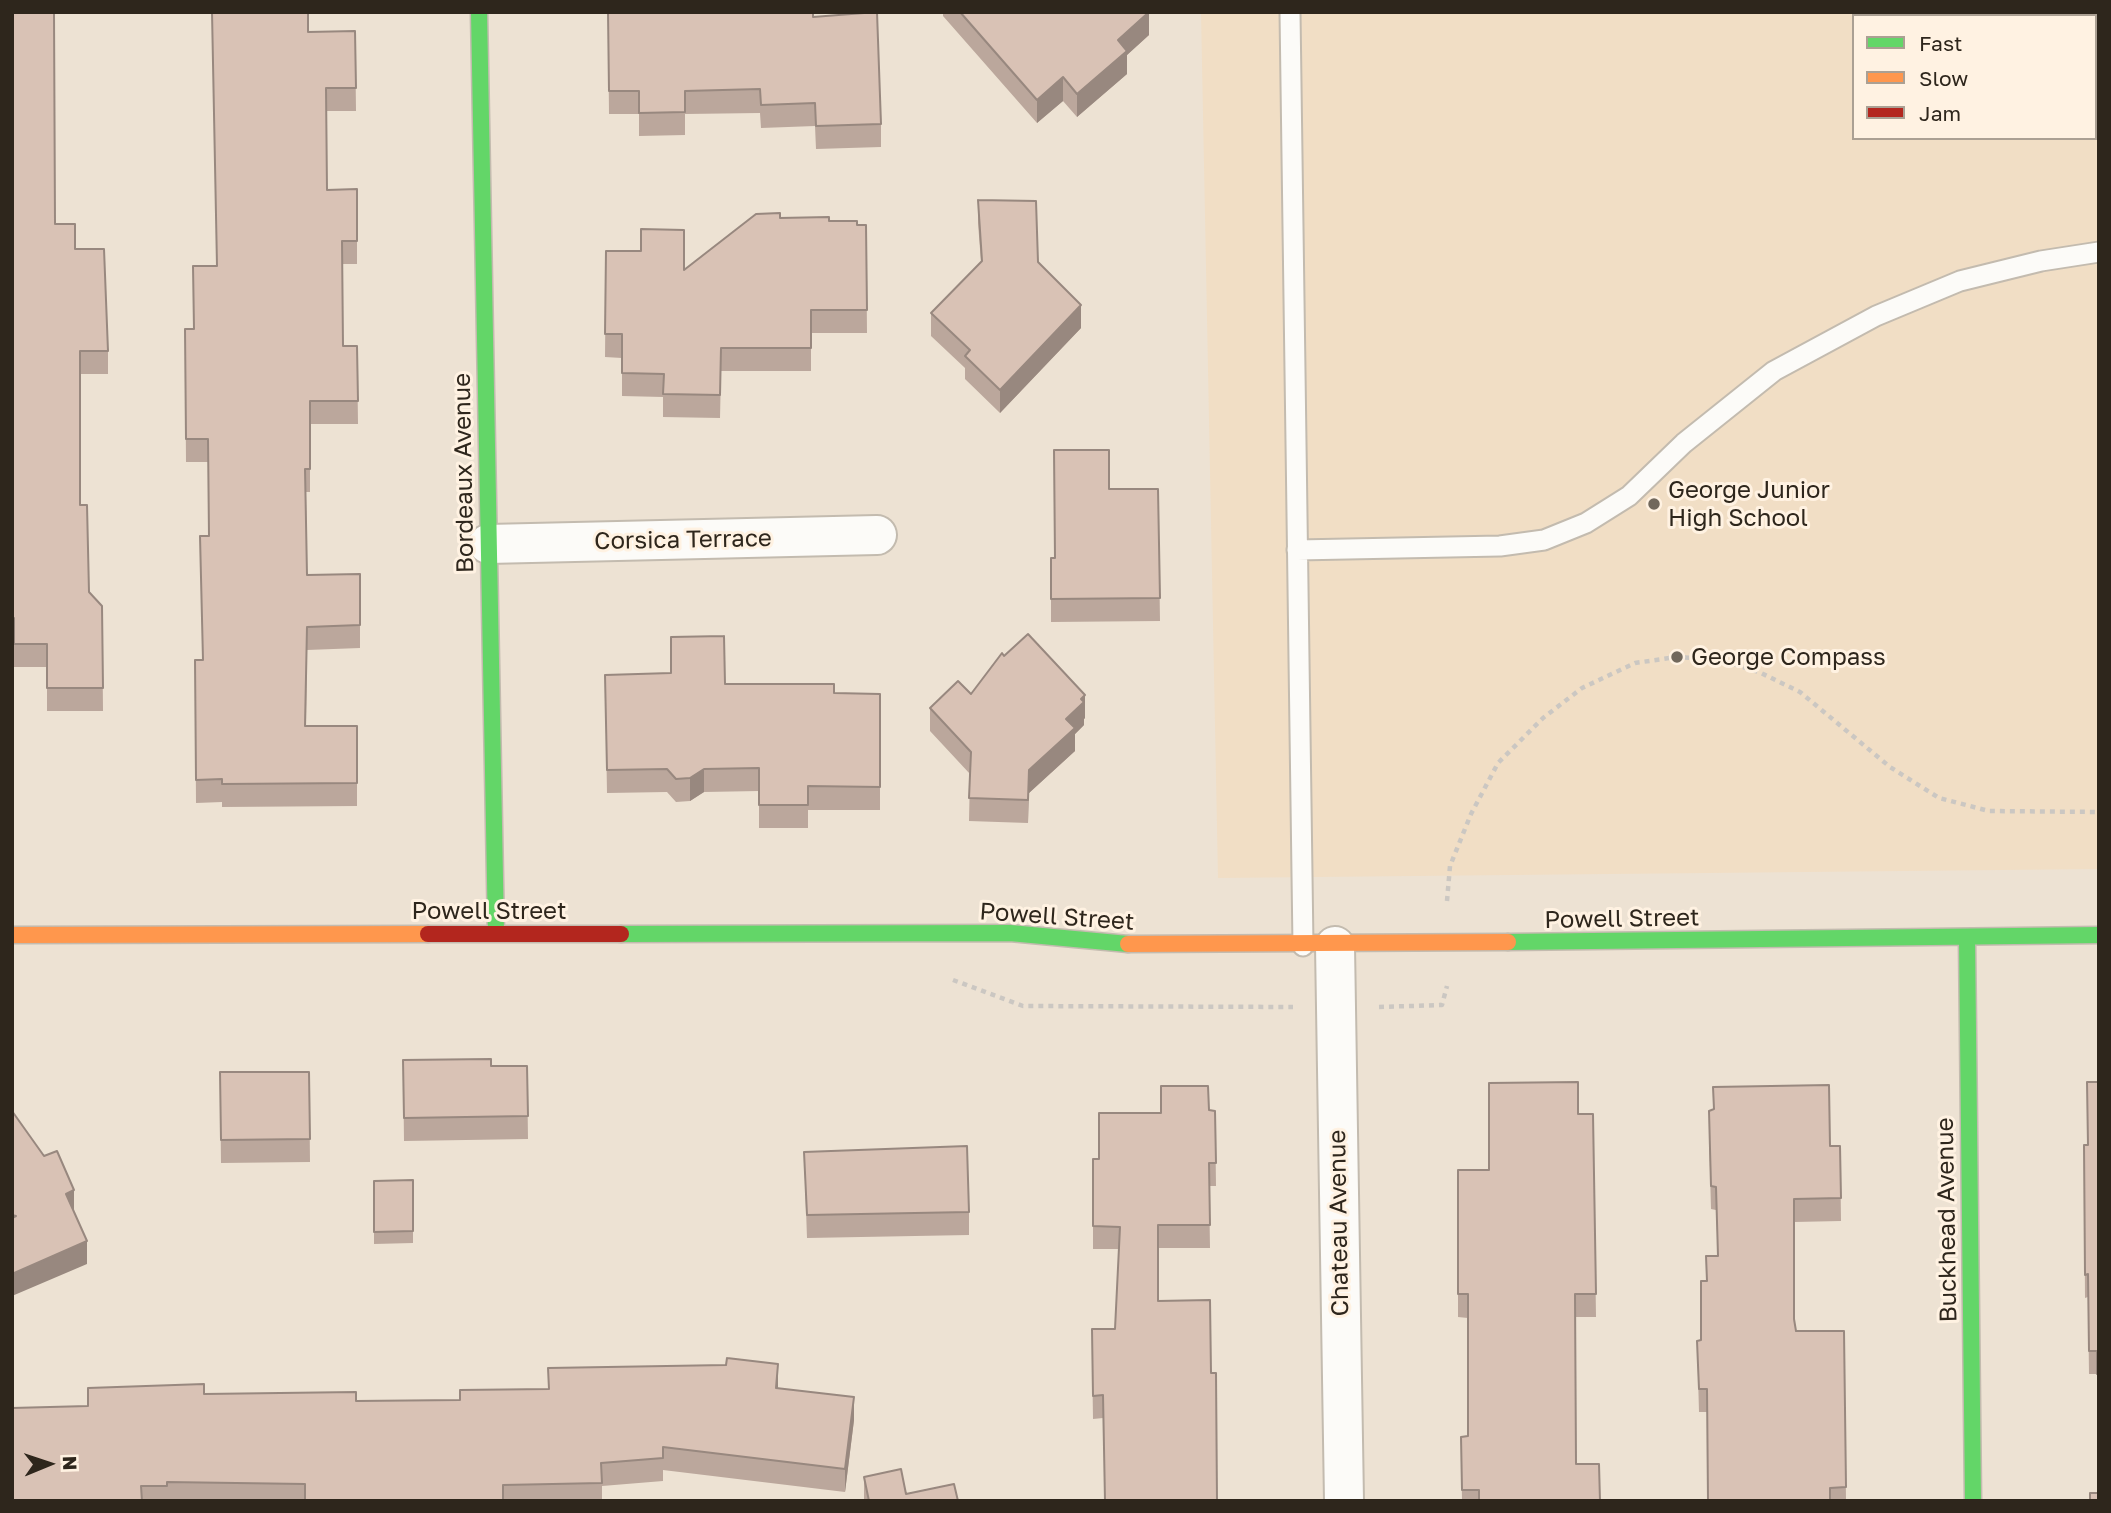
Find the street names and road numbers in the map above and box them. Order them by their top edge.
street label: Bordeaux Avenue [448,373,480,573]
street label: Corsica Terrace [594,524,772,556]
street label: Powell Street [411,897,567,925]
street label: Powell Street [979,897,1135,937]
street label: Powell Street [1544,903,1700,935]
street label: Buckhead Avenue [1931,1117,1963,1323]
street label: Chateau Avenue [1323,1129,1355,1317]

